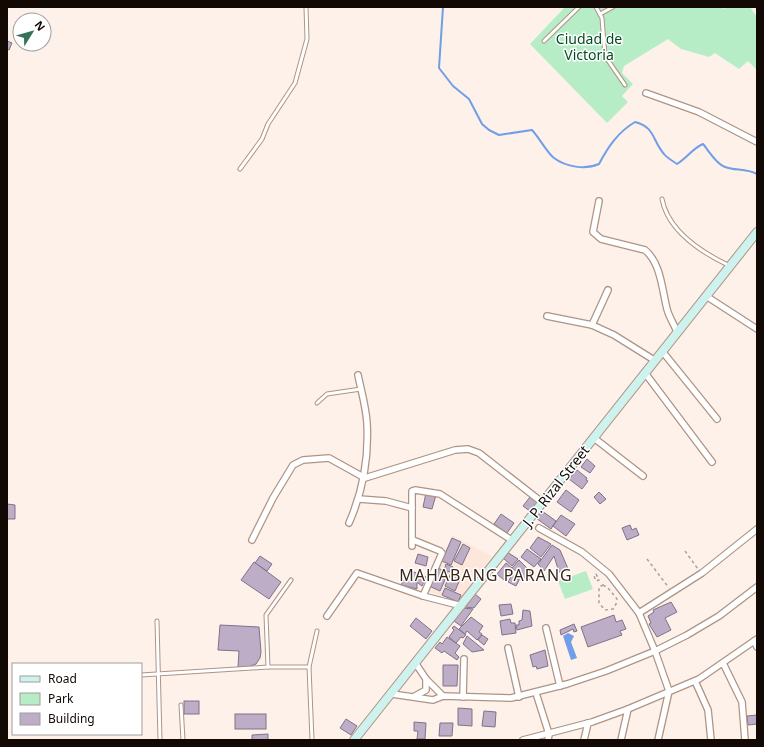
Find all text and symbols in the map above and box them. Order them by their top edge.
north arrow [12,12,52,52]
text: N [32,18,49,34]
park label: Ciudad de Victoria [556,29,622,64]
street label: J. P. Rizal Street [517,441,593,532]
district label: MAHABANG PARANG [399,564,573,586]
legend [12,663,142,735]
text: Road [48,670,77,687]
text: Park [48,690,74,707]
text: Building [48,710,95,727]

